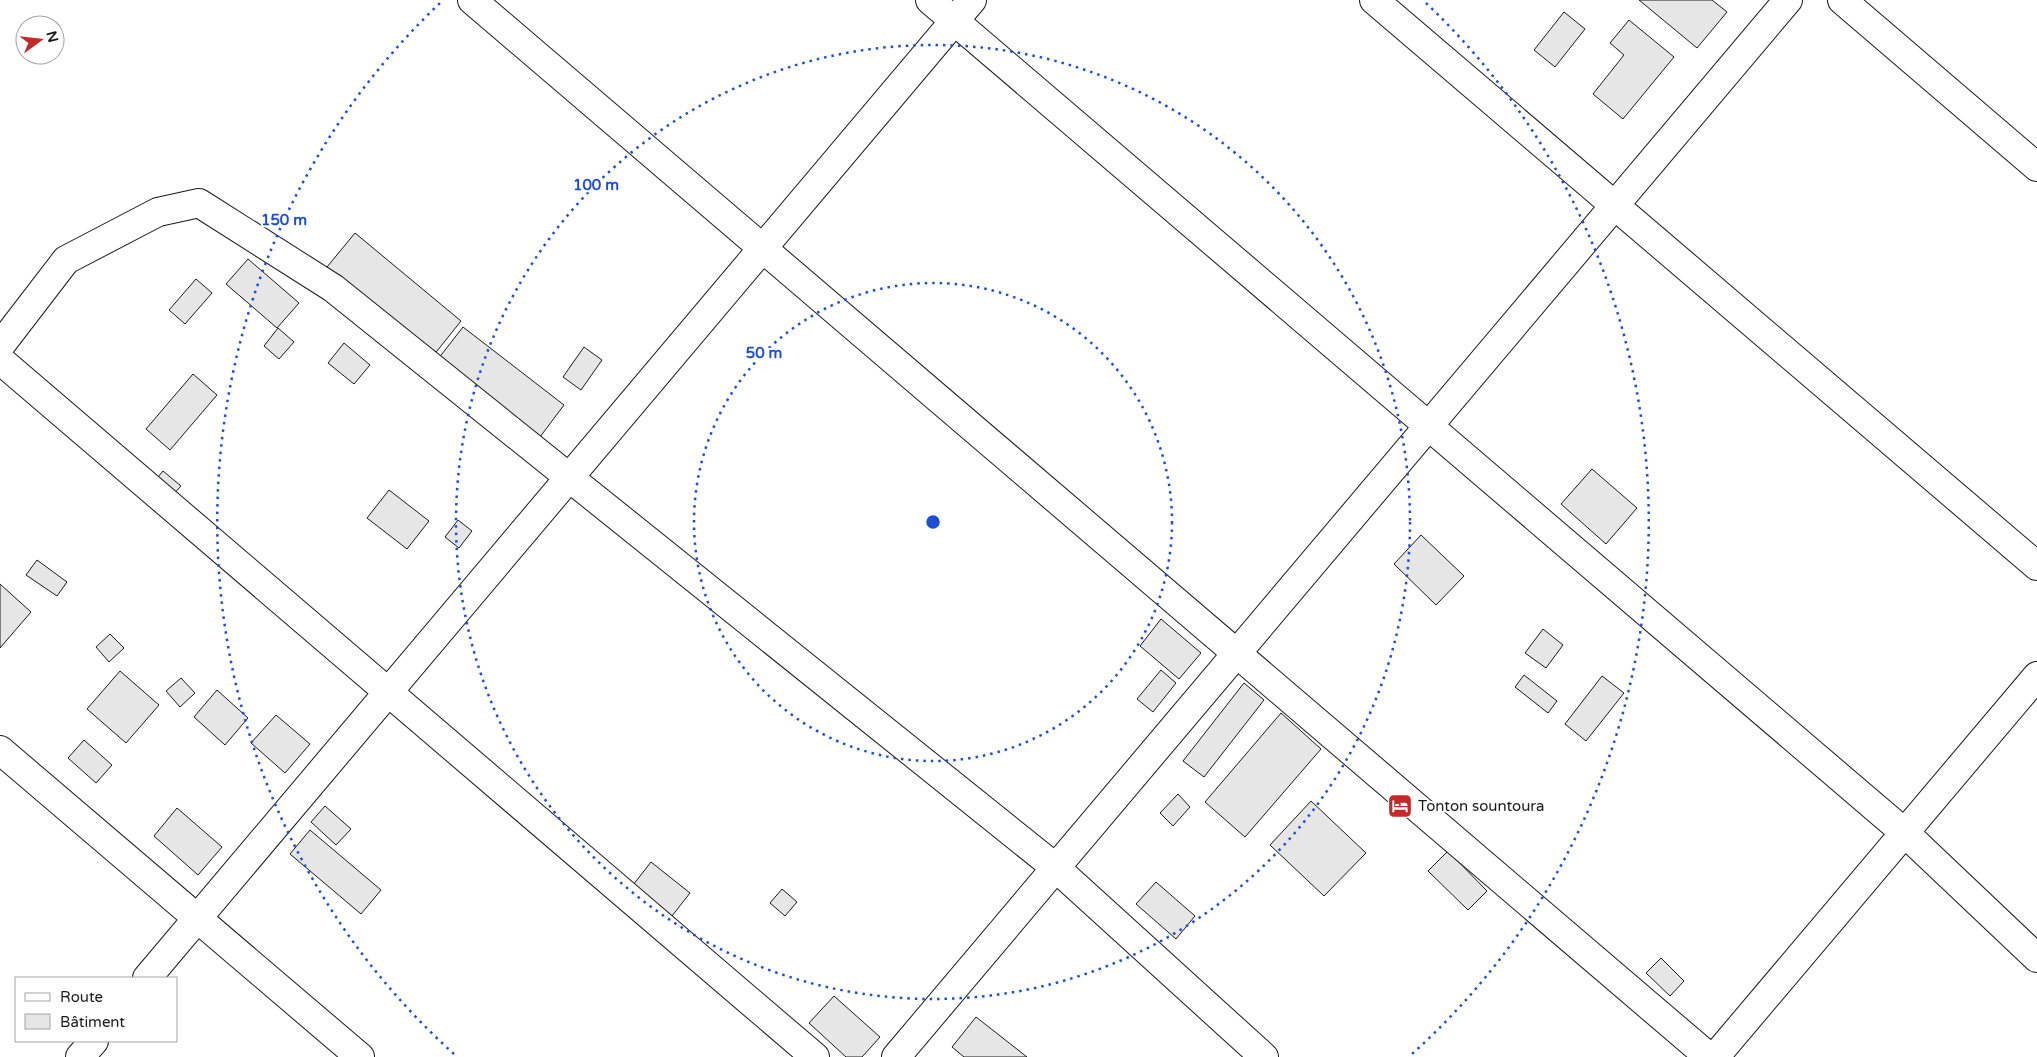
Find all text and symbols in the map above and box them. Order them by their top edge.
north arrow [15,15,65,65]
text: N [42,29,62,44]
text: 100 m [573,176,619,194]
text: 150 m [261,211,307,229]
text: 50 m [746,344,782,362]
centre of rings [924,513,942,531]
hotel icon: Tonton sountoura [1387,793,1413,819]
place label: Tonton sountoura [1418,797,1545,815]
legend [15,977,178,1042]
text: Route [60,988,103,1006]
text: Bâtiment [60,1013,125,1031]

